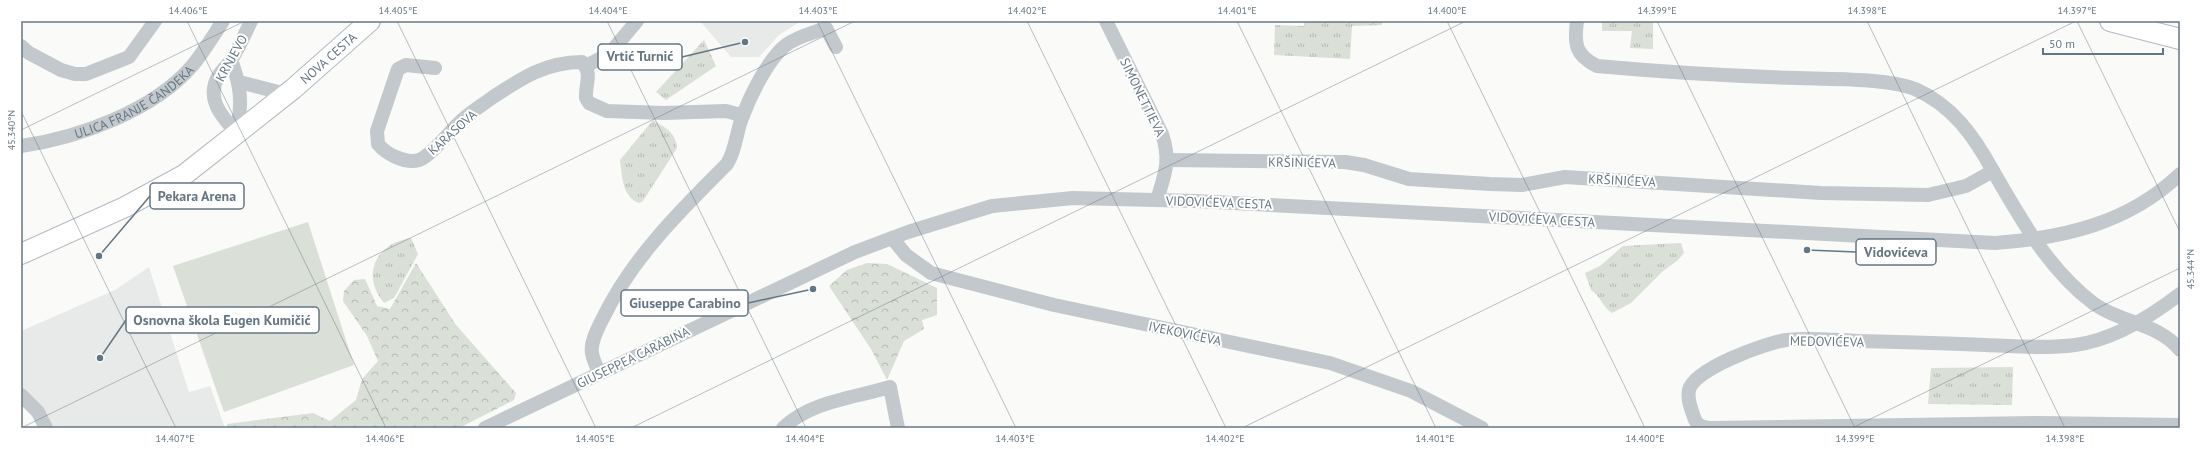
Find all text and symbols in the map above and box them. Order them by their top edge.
text: 14.406°E [169,4,208,17]
text: 14.405°E [379,4,418,17]
text: 14.404°E [589,4,628,17]
text: 14.403°E [799,4,838,17]
text: 14.402°E [1008,4,1047,17]
text: 14.401°E [1218,4,1257,17]
text: 14.400°E [1428,4,1467,17]
text: 14.399°E [1638,4,1677,17]
text: 14.398°E [1848,4,1887,17]
text: 14.397°E [2058,4,2097,17]
street label: NOVA CESTA [297,29,361,88]
scale bar [2043,30,2163,56]
street label: KRNJEVO [212,32,251,85]
text: 50 m [2049,36,2075,51]
callout: Vrtić Turnić [598,44,682,70]
text: Vrtić Turnić [606,47,673,65]
street label: SIMONETTIEVA [1116,55,1169,140]
street label: ULICA FRANJE ČANDEKA [72,61,198,143]
street label: KARASOVA [424,106,481,159]
text: 45.340°N [5,110,18,150]
street label: KRŠINIĆEVA [1268,153,1336,172]
street label: KRŠINIĆEVA [1588,170,1657,191]
callout: Pekara Arena [150,183,244,209]
text: Pekara Arena [158,187,236,205]
street label: VIDOVIĆEVA CESTA [1165,192,1273,213]
street label: VIDOVIĆEVA CESTA [1487,208,1596,231]
callout: Vidovićeva [1856,239,1936,265]
text: Vidovićeva [1863,243,1928,261]
text: 45.344°N [2184,249,2197,289]
callout: Giuseppe Carabino [621,290,748,316]
text: Giuseppe Carabino [629,294,741,312]
callout: Osnovna škola Eugen Kumičić [126,307,319,333]
text: Osnovna škola Eugen Kumičić [133,311,311,329]
street label: IVEKOVIĆEVA [1147,317,1223,350]
street label: GIUSEPPEA CARABINA [574,323,693,392]
street label: MEDOVIĆEVA [1790,332,1865,351]
text: 14.407°E [156,432,195,445]
text: 14.406°E [366,432,405,445]
text: 14.405°E [576,432,615,445]
text: 14.404°E [786,432,825,445]
text: 14.403°E [996,432,1035,445]
text: 14.402°E [1206,432,1245,445]
text: 14.401°E [1416,432,1455,445]
text: 14.400°E [1626,432,1665,445]
text: 14.399°E [1836,432,1875,445]
text: 14.398°E [2046,432,2085,445]

